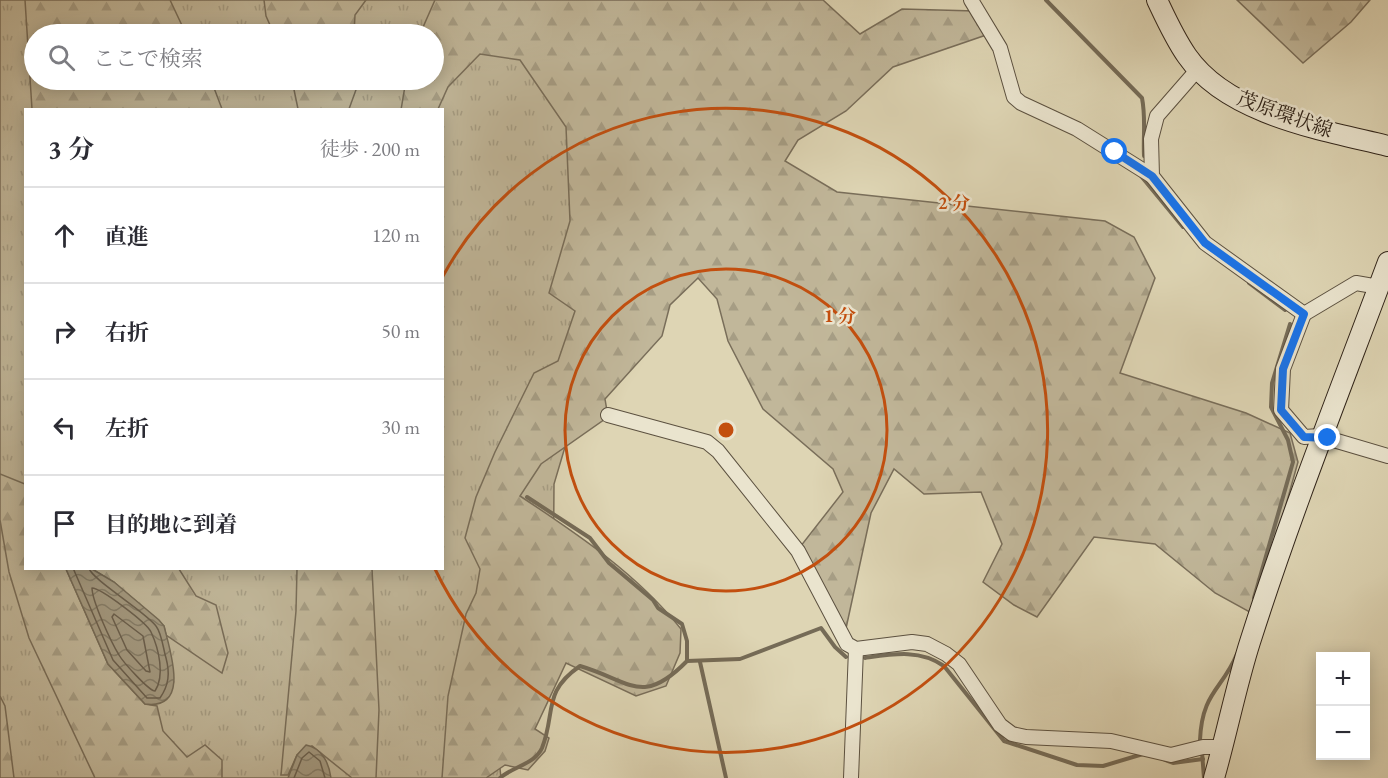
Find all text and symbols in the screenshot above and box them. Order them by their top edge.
search box [24,24,444,90]
icon: search [45,41,78,74]
text: ここで検索 [93,44,203,73]
street label: 茂原環状線 [1234,85,1336,143]
text: 3 分 [48,132,94,166]
text: 徒歩 · 200 m [320,136,420,162]
route start [1101,138,1127,164]
text: 2 分 [938,191,970,214]
icon: ahead [48,219,81,252]
text: 直進 [105,222,149,251]
text: 120 m [372,222,420,248]
text: 1 分 [824,304,856,327]
icon: right [48,315,81,348]
text: 右折 [105,318,149,347]
text: 50 m [381,318,420,344]
icon: left [48,411,81,444]
text: 左折 [105,414,149,443]
text: 30 m [381,414,420,440]
centre of rings [716,420,736,440]
route end [1314,424,1340,450]
icon: arrive [48,507,81,540]
text: 目的地に到着 [105,510,237,539]
map controls [1316,652,1370,760]
button: + [1316,652,1370,706]
button: − [1316,706,1370,760]

